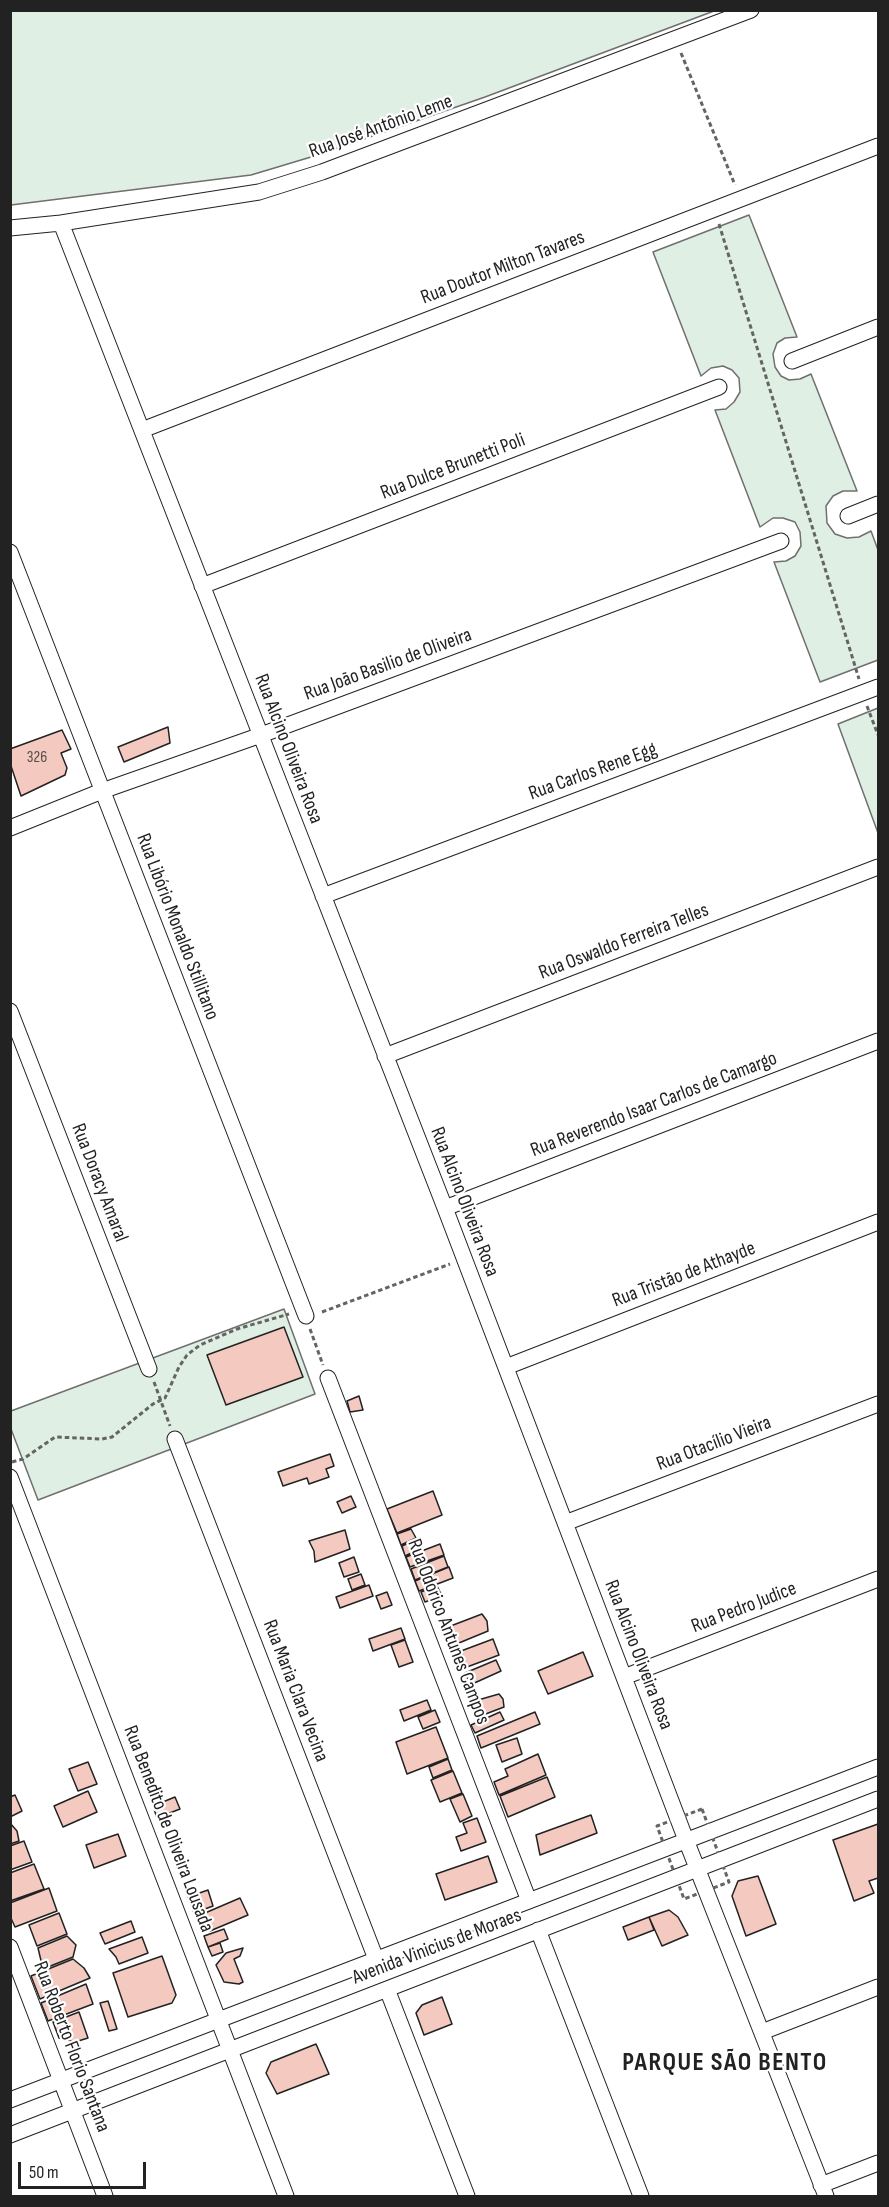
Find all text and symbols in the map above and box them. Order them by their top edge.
street label: Rua José Antônio Leme [306,90,456,164]
street label: Rua Doutor Milton Tavares [418,226,588,310]
street label: Rua Dulce Brunetti Poli [377,428,529,506]
street label: Rua João Basilio de Oliveira [301,624,475,706]
street label: Rua Alcino Oliveira Rosa [248,671,328,827]
street label: Rua Carlos Rene Egg [526,738,660,806]
house number: 326 [27,748,47,768]
street label: Rua Libório Monaldo Stillitano [130,830,224,1024]
street label: Rua Oswaldo Ferreira Telles [536,899,712,985]
street label: Rua Reverendo Isaar Carlos de Camargo [527,1047,781,1163]
street label: Rua Doracy Amaral [65,1120,133,1246]
street label: Rua Alcino Oliveira Rosa [424,1124,504,1280]
street label: Rua Tristão de Athayde [609,1237,759,1313]
street label: Rua Otacílio Vieira [653,1411,775,1477]
street label: Rua Odorico Antunes Campos [402,1536,494,1728]
street label: Rua Alcino Oliveira Rosa [598,1577,678,1733]
street label: Rua Pedro Judice [688,1577,800,1639]
street label: Rua Maria Clara Vecina [257,1617,333,1765]
street label: Rua Benedito de Oliveira Lousada [118,1722,218,1936]
street label: Avenida Vinicius de Moraes [349,1904,525,1990]
street label: Rua Roberto Florio Santana [27,1958,115,2136]
district label: PARQUE SÃO BENTO [622,2047,828,2079]
scale bar [21,2150,148,2188]
text: 50 m [29,2162,59,2183]

